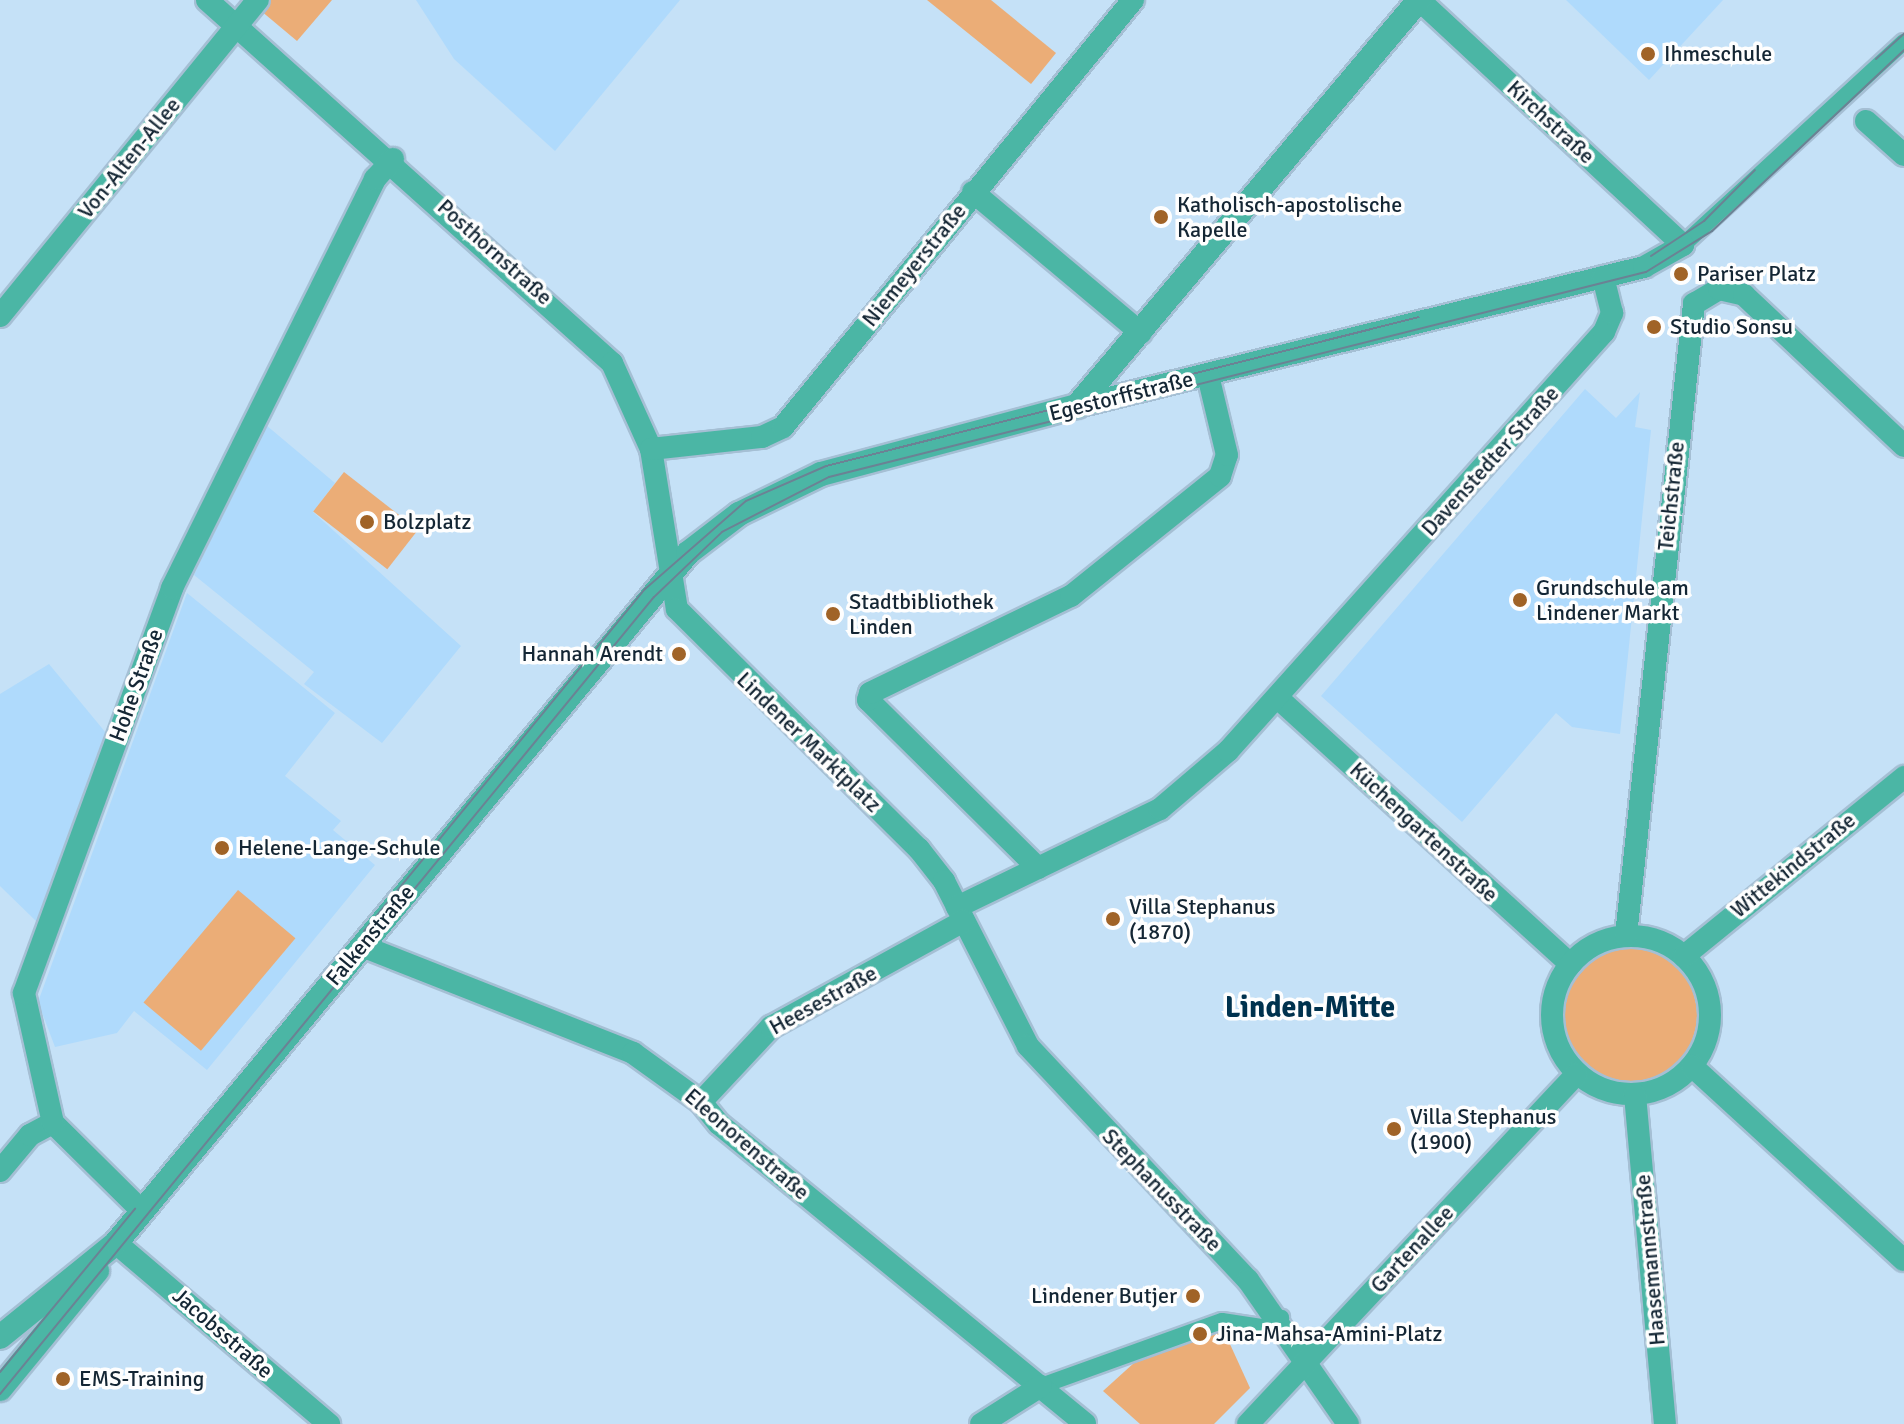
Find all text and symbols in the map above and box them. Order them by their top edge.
place label: Ihmeschule [1664,41,1772,67]
marker: Ihmeschule [1639,45,1657,63]
street label: Kirchstraße [1502,75,1600,169]
street label: Von-Alten-Allee [72,92,186,224]
place label: Katholisch-apostolische Kapelle [1177,191,1402,242]
street label: Posthornstraße [432,194,558,310]
street label: Niemeyerstraße [856,198,972,332]
marker: Katholisch-apostolische Kapelle [1152,208,1170,226]
place label: Pariser Platz [1697,261,1816,287]
marker: Pariser Platz [1672,265,1690,283]
place label: Studio Sonsu [1670,314,1793,340]
marker: Studio Sonsu [1645,318,1663,336]
street label: Egestorffstraße [1046,365,1196,427]
street label: Davenstedter Straße [1416,381,1564,541]
street label: Teichstraße [1652,440,1690,552]
place label: Bolzplatz [383,509,471,535]
marker: Bolzplatz [358,513,376,531]
place label: Grundschule am Lindener Markt [1536,574,1689,626]
place label: Stadtbibliothek Linden [849,588,994,640]
marker: Grundschule am Lindener Markt [1511,591,1529,609]
marker: Stadtbibliothek Linden [824,605,842,623]
street label: Hohe Straße [103,625,169,745]
place label: Hannah Arendt [522,641,663,667]
marker: Hannah Arendt [670,645,688,663]
street label: Lindener Marktplatz [731,666,887,818]
street label: Küchengartenstraße [1344,756,1504,908]
street label: Wittekindstraße [1725,807,1861,923]
place label: Helene-Lange-Schule [238,835,440,861]
marker: Helene-Lange-Schule [213,839,231,857]
street label: Falkenstraße [320,879,420,991]
place label: Villa Stephanus (1870) [1129,893,1275,944]
marker: Villa Stephanus (1870) [1104,910,1122,928]
street label: Heesestraße [765,960,881,1040]
district label: Linden-Mitte [1225,990,1395,1026]
street label: Eleonorenstraße [679,1083,815,1205]
place label: Villa Stephanus (1900) [1410,1103,1556,1154]
marker: Villa Stephanus (1900) [1385,1120,1403,1138]
street label: Stephanusstraße [1097,1123,1227,1257]
street label: Haasemannstraße [1629,1173,1671,1347]
street label: Gartenallee [1365,1200,1459,1298]
street label: Jacobsstraße [167,1282,279,1384]
place label: Lindener Butjer [1031,1283,1177,1309]
marker: Lindener Butjer [1184,1287,1202,1305]
place label: Jina-Mahsa-Amini-Platz [1216,1321,1442,1347]
marker: Jina-Mahsa-Amini-Platz [1191,1325,1209,1343]
place label: EMS-Training [79,1366,204,1392]
marker: EMS-Training [54,1370,72,1388]

